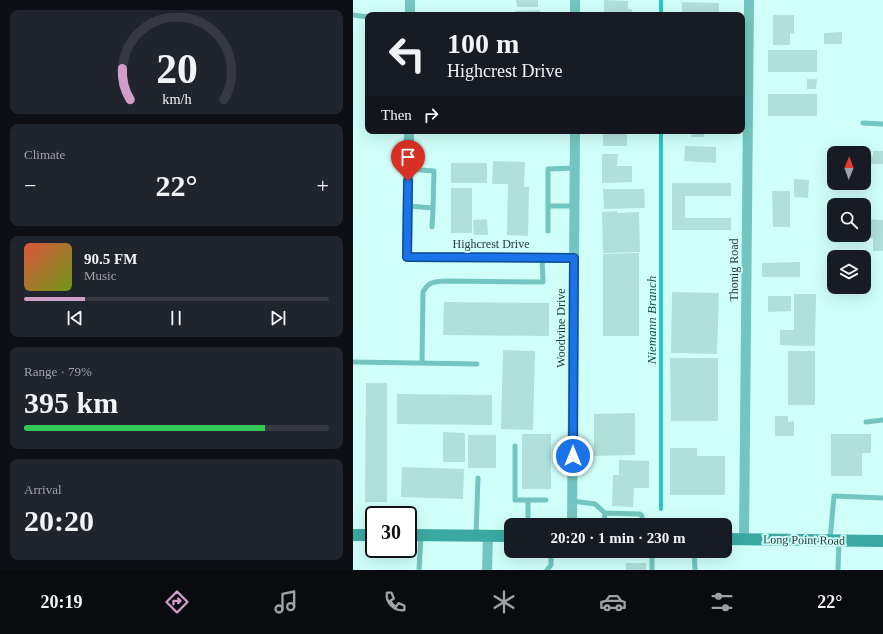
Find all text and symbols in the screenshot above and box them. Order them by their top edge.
icon: left [381,28,433,80]
text: 100 m [447,28,519,59]
text: 20 [156,46,197,92]
text: Highcrest Drive [447,61,562,81]
text: km/h [162,91,191,107]
icon: right [420,104,442,126]
text: Then [381,107,412,123]
pin [391,140,425,181]
icon: arrive [397,146,419,168]
north arrow [827,146,871,190]
map controls [827,146,871,294]
text: Climate [24,147,65,162]
text: 22° [156,169,198,202]
text: − [24,173,36,198]
text: + [317,173,329,198]
button: search [827,198,871,242]
street label: Highcrest Drive [453,237,529,251]
street label: Thonig Road [727,239,741,302]
button: layers [827,250,871,294]
text: 90.5 FM [84,251,137,267]
text: Music [84,268,117,283]
water label: Niemann Branch [644,276,659,365]
street label: Woodvine Drive [554,288,568,368]
icon: previous [64,307,86,329]
icon: pause [165,307,187,329]
icon: next [267,307,289,329]
text: Range · 79% [24,364,92,379]
text: 395 km [24,386,118,419]
position arrow [552,435,594,477]
text: Arrival [24,482,62,497]
text: 20:20 [24,504,94,537]
speed limit sign: 30 [365,506,417,558]
text: 20:20 · 1 min · 230 m [551,530,686,546]
street label: Long Point Road [763,532,845,548]
icon: directions [163,588,191,616]
icon: music [272,588,300,616]
icon: phone [381,588,409,616]
icon: climate [490,588,518,616]
icon: car [599,588,627,616]
icon: filters [708,588,736,616]
text: 20:19 [40,592,82,612]
text: 22° [817,592,842,612]

